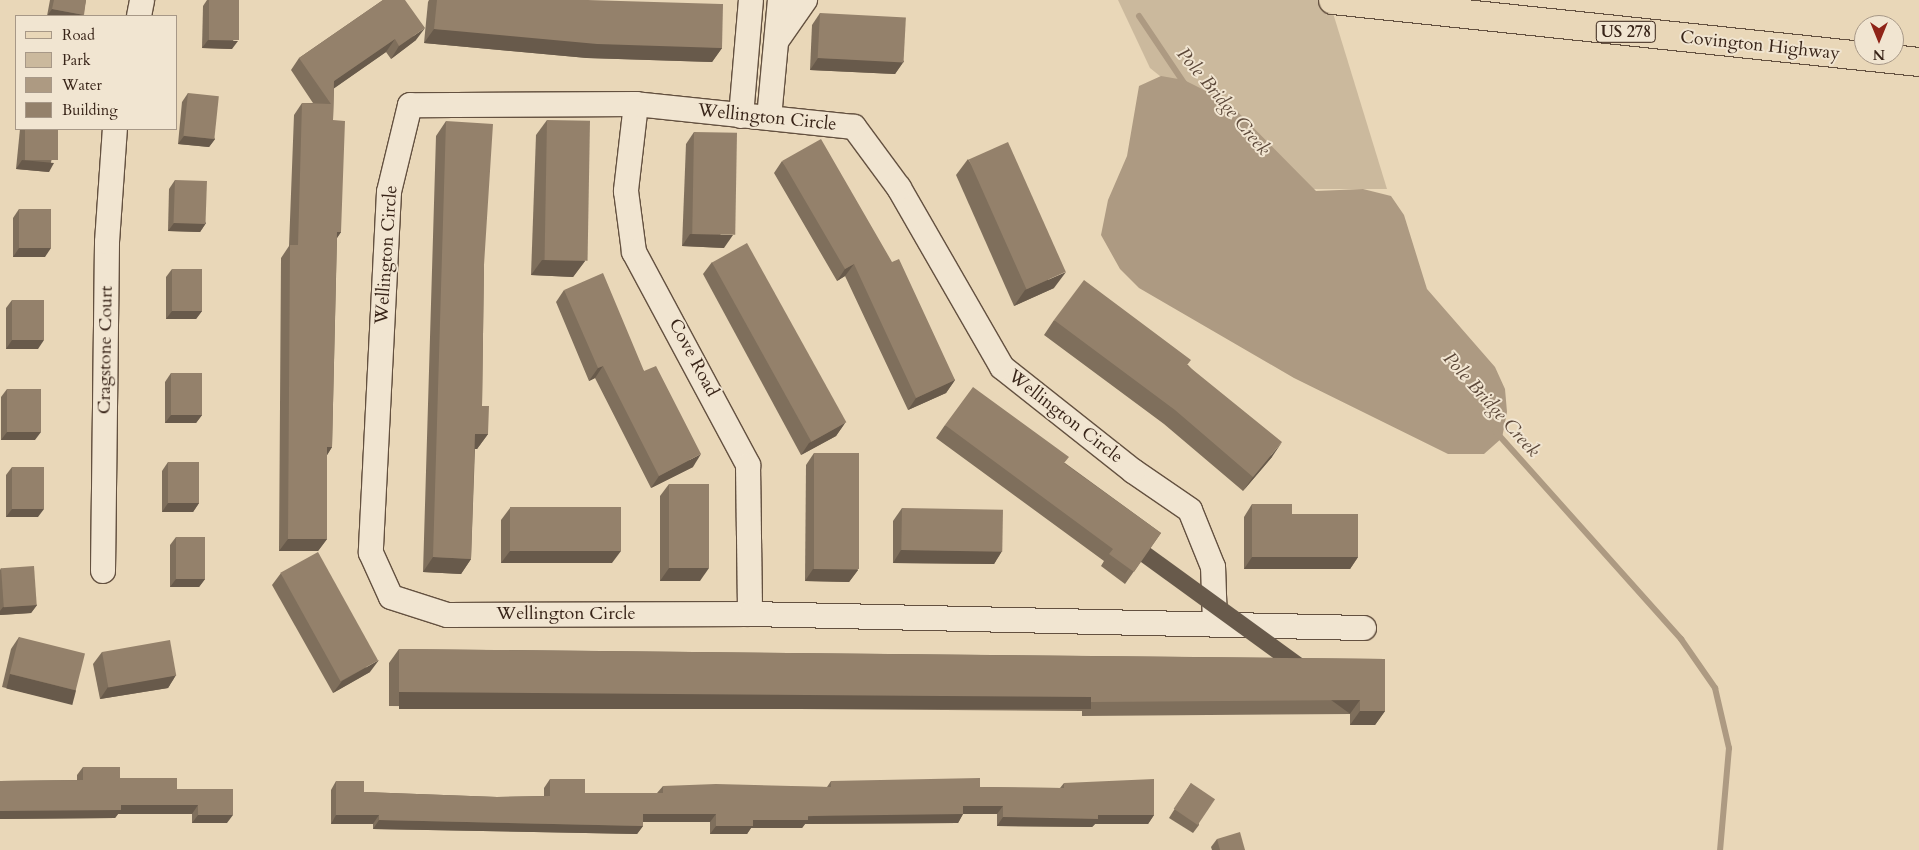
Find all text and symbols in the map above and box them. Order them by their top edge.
legend [15,15,178,130]
north arrow [1854,15,1904,65]
road number: US 278 [1595,18,1657,46]
text: Road [62,25,95,45]
street label: Covington Highway [1679,27,1841,65]
water label: Pole Bridge Creek [1171,43,1275,161]
text: N [1873,45,1885,64]
text: Park [62,50,91,70]
text: Water [62,75,102,95]
text: Building [62,100,118,120]
street label: Wellington Circle [697,100,837,136]
street label: Wellington Circle [371,185,403,325]
street label: Cragstone Court [94,286,118,414]
street label: Cove Road [663,315,723,401]
water label: Pole Bridge Creek [1438,348,1544,462]
street label: Wellington Circle [1003,366,1127,468]
street label: Wellington Circle [496,603,636,625]

